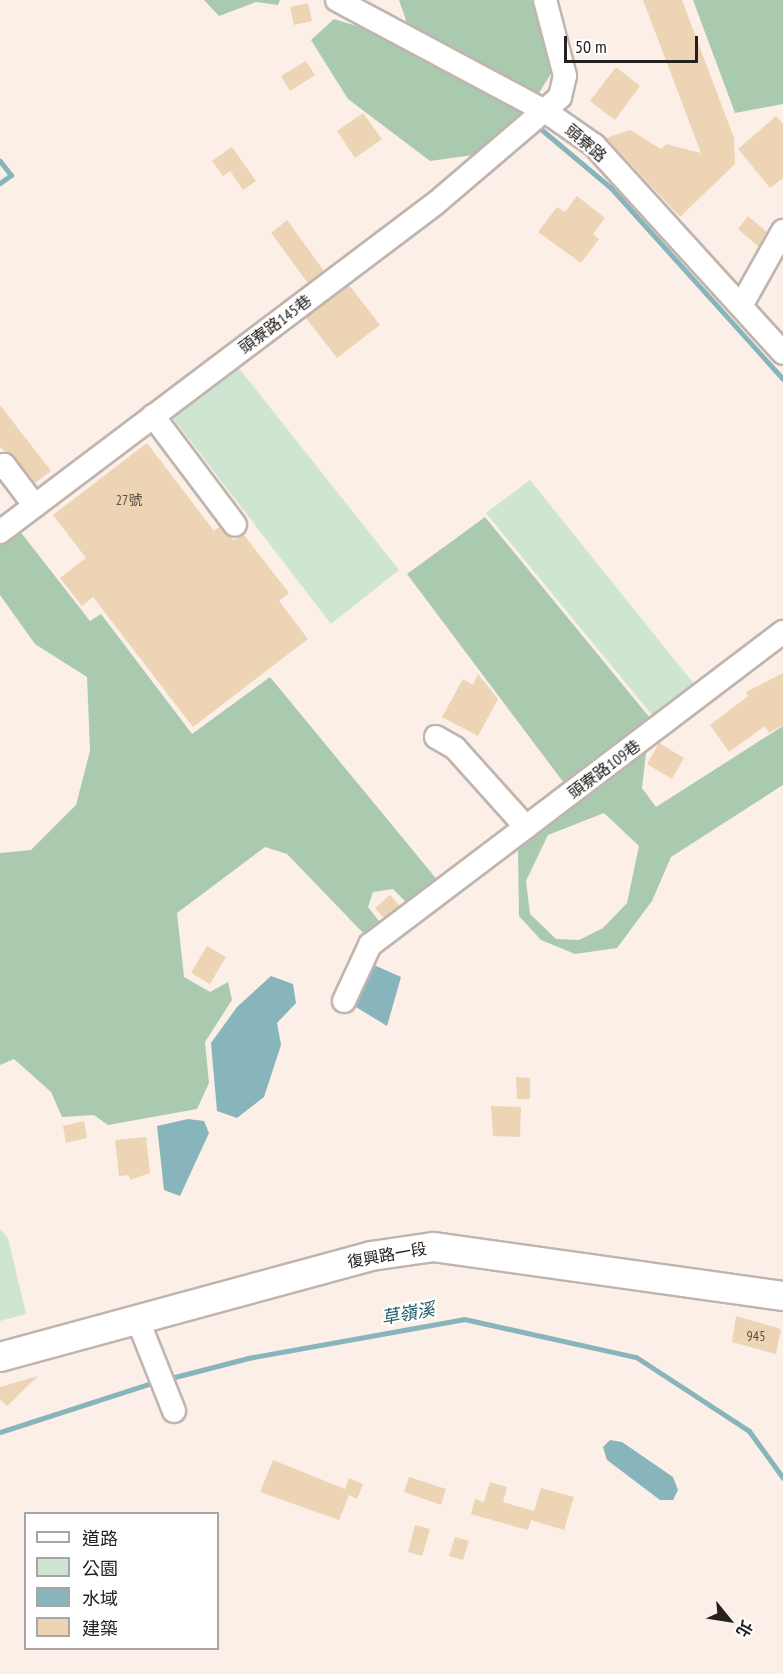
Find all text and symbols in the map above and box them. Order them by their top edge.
scale bar [567,24,700,62]
text: 50 m [575,35,607,58]
street label: 頭寮路 [561,120,611,166]
street label: 頭寮路145巷 [235,291,315,357]
house number: 27號 [116,492,142,508]
street label: 頭寮路109巷 [564,736,644,802]
street label: 復興路一段 [346,1239,428,1271]
water label: 草嶺溪 [380,1299,436,1329]
house number: 945 [747,1328,765,1344]
legend [24,1512,219,1650]
text: 道路 [82,1527,118,1550]
text: 公園 [82,1557,118,1580]
text: 水域 [82,1587,118,1610]
north arrow [699,1590,759,1650]
text: 建築 [82,1617,118,1640]
text: 北 [732,1617,757,1641]

